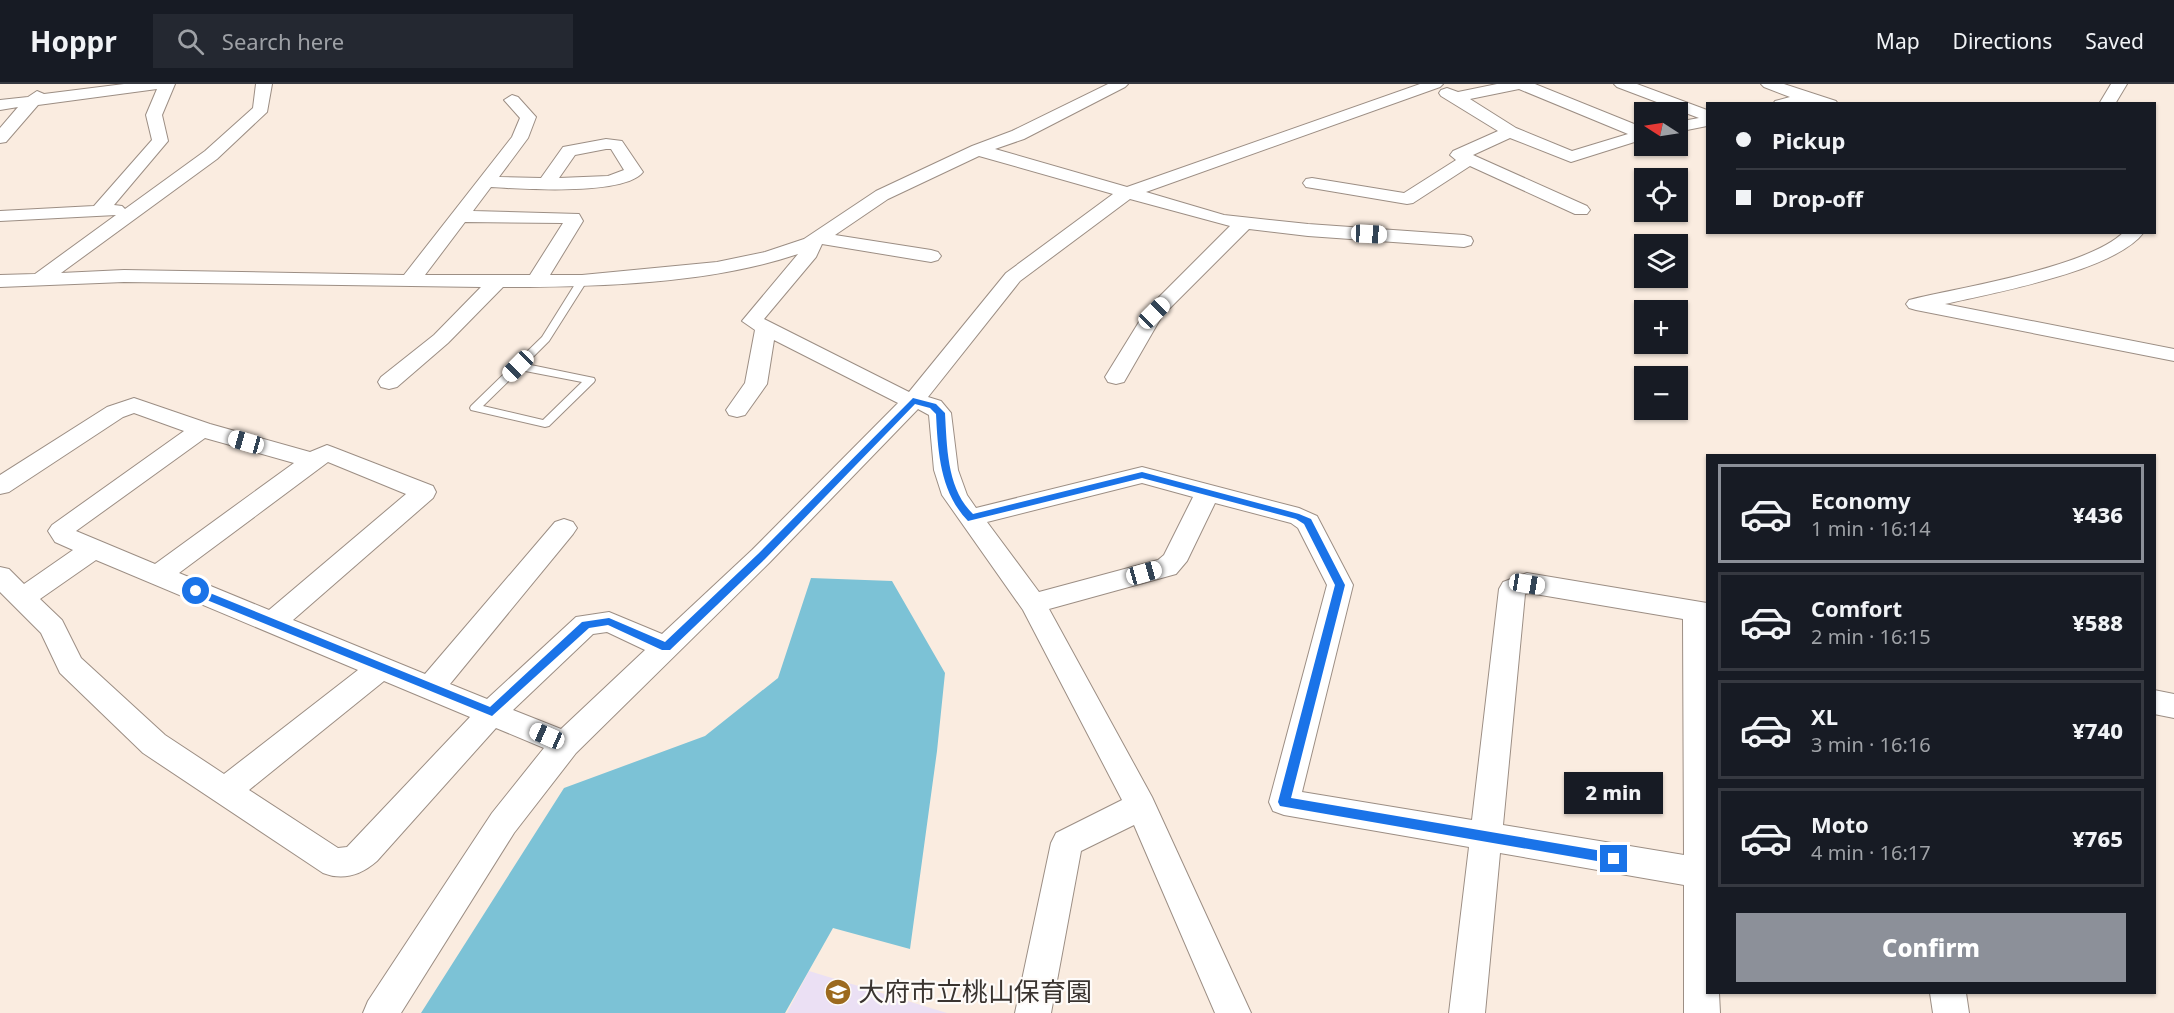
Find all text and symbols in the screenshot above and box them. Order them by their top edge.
search box [153,14,573,68]
text: Hoppr [30,22,117,60]
icon: search [174,25,207,58]
text: Search here [222,26,344,56]
text: Map [1876,27,1920,55]
text: Directions [1953,27,2052,55]
text: Saved [2085,27,2144,55]
north arrow [1634,102,1688,156]
map controls [1634,102,1688,420]
text: Pickup [1772,125,1845,155]
button: locate [1634,168,1688,222]
text: Drop-off [1772,183,1863,213]
car [1351,224,1387,244]
button: layers [1634,234,1688,288]
car [1135,294,1173,332]
button: + [1634,300,1688,354]
car [499,347,537,385]
button: − [1634,366,1688,420]
car [226,428,266,456]
text: Economy [1811,485,1910,515]
icon: car [1739,487,1793,541]
text: ¥436 [2072,499,2123,529]
text: 1 min · 16:14 [1811,515,1931,542]
car [1124,559,1164,587]
car [1508,572,1546,596]
route start [182,577,209,604]
text: Comfort [1811,593,1902,623]
icon: car [1739,595,1793,649]
text: ¥588 [2072,607,2123,637]
text: 2 min · 16:15 [1811,623,1931,650]
text: XL [1811,701,1838,731]
icon: car [1739,703,1793,757]
text: ¥740 [2072,715,2123,745]
car [527,720,567,752]
text: 3 min · 16:16 [1811,731,1931,758]
callout: 2 min [1564,772,1664,814]
text: 2 min [1586,779,1641,806]
text: Moto [1811,809,1869,839]
icon: car [1739,811,1793,865]
text: ¥765 [2072,823,2123,853]
text: 4 min · 16:17 [1811,839,1931,866]
route end [1600,845,1627,872]
button: Confirm [1736,913,2126,982]
place label: 大府市立桃山保育園 [858,973,1092,1009]
school or university icon: 大府市立桃山保育園 [823,977,853,1007]

